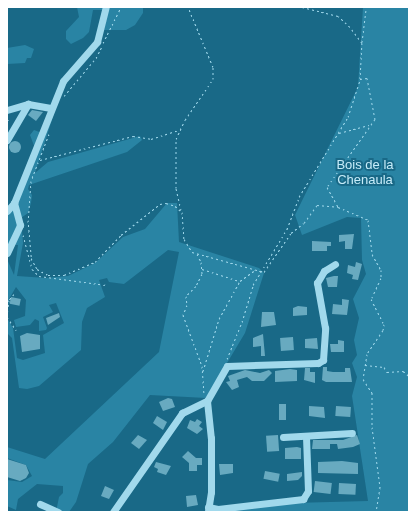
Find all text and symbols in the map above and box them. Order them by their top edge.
park label: Bois de la Chenaula [336,158,394,189]

